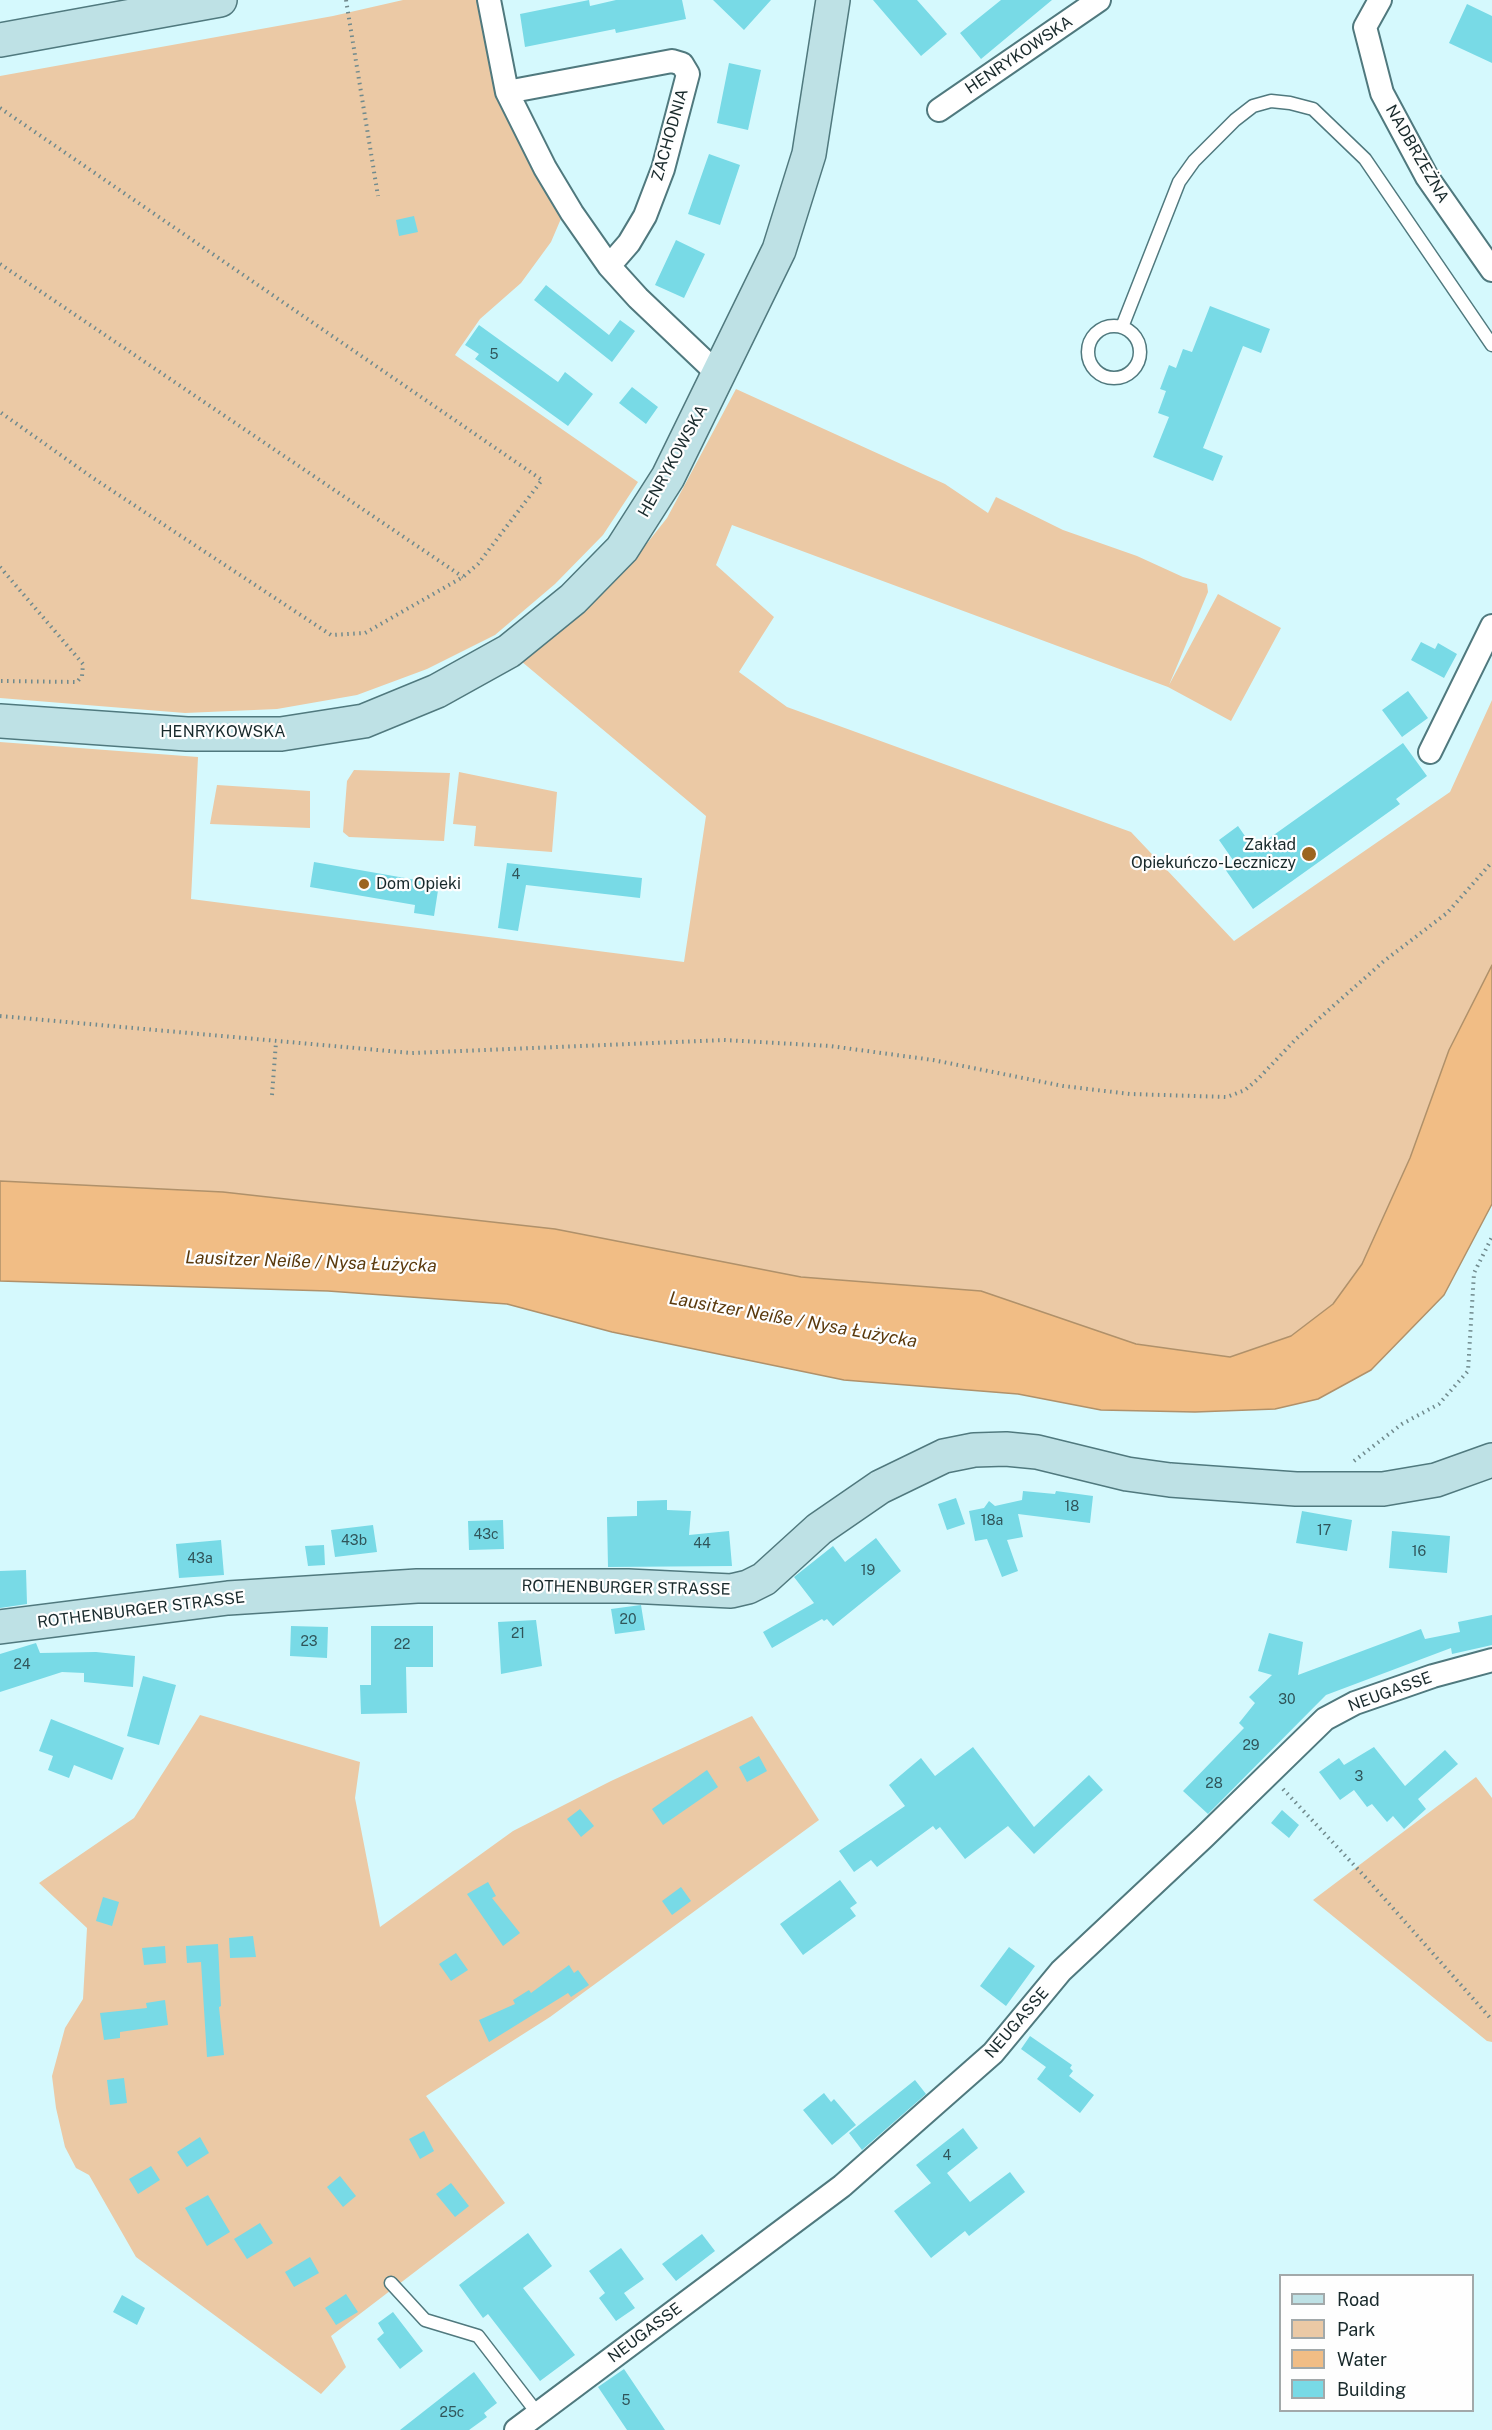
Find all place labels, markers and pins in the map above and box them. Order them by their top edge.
place label: Zakład Opiekuńczo-Leczniczy [1131,835,1296,873]
marker: Zakład Opiekuńczo-Leczniczy [1300,845,1318,863]
place label: Dom Opieki [376,874,461,894]
marker: Dom Opieki [357,877,371,891]

